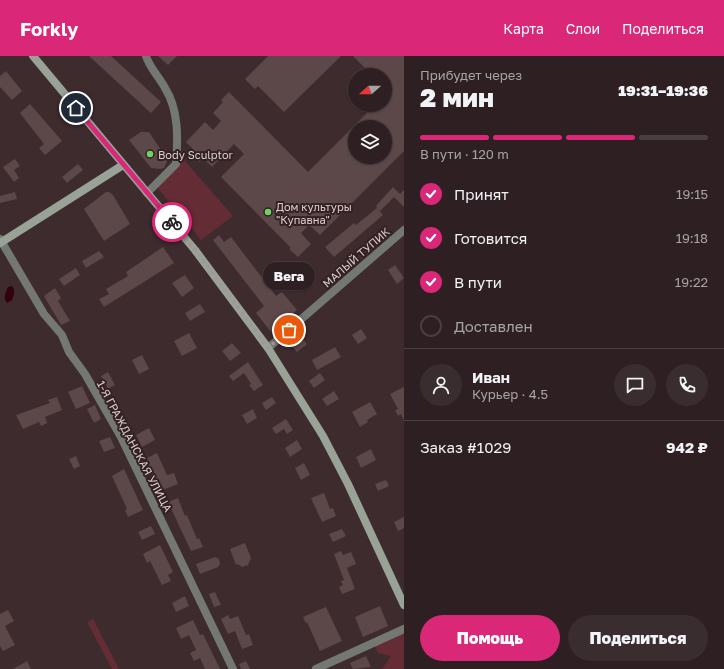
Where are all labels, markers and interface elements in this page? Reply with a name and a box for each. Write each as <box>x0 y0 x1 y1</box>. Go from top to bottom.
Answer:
text: Forkly <box>20 17 78 40</box>
text: Карта <box>503 20 544 37</box>
text: Слои <box>566 20 600 37</box>
text: Поделиться <box>622 20 704 37</box>
text: Прибудет через <box>420 67 522 83</box>
north arrow <box>348 68 392 112</box>
map controls <box>348 68 392 164</box>
text: 19:31–19:36 <box>618 81 708 99</box>
text: 2 мин <box>420 82 494 113</box>
pin <box>59 91 93 125</box>
icon: home <box>65 97 87 119</box>
button: layers <box>348 120 392 164</box>
text: В пути · 120 m <box>420 146 509 162</box>
place label: Body Sculptor <box>158 148 234 161</box>
marker: Body Sculptor <box>145 149 155 159</box>
icon: check <box>420 183 442 205</box>
text: Принят <box>454 185 509 203</box>
text: 19:15 <box>676 186 708 202</box>
place label: Дом культуры "Купавна" <box>276 200 352 226</box>
courier <box>152 202 192 242</box>
marker: Дом культуры "Купавна" <box>263 207 273 217</box>
icon: bike <box>161 211 183 233</box>
street label: МАЛЫЙ ТУПИК <box>320 224 392 290</box>
icon: check <box>420 227 442 249</box>
text: Готовится <box>454 229 527 247</box>
text: 19:18 <box>676 230 708 246</box>
callout: Вега <box>263 262 315 290</box>
text: Вега <box>274 268 304 284</box>
icon: check <box>420 271 442 293</box>
text: В пути <box>454 273 502 291</box>
text: 19:22 <box>675 274 708 290</box>
pin <box>272 313 306 347</box>
text: Доставлен <box>454 317 533 335</box>
icon: bag <box>278 319 300 341</box>
button: person <box>420 364 462 406</box>
button: chat <box>614 364 656 406</box>
button: phone <box>666 364 708 406</box>
text: Иван <box>472 368 510 386</box>
street label: 1-Я ГРАЖДАНСКАЯ УЛИЦА <box>95 378 176 514</box>
text: Курьер · 4.5 <box>472 386 548 402</box>
text: Заказ #1029 <box>420 438 511 456</box>
text: 942 ₽ <box>666 438 708 456</box>
button: Помощь <box>420 615 560 661</box>
button: Поделиться <box>568 615 708 661</box>

